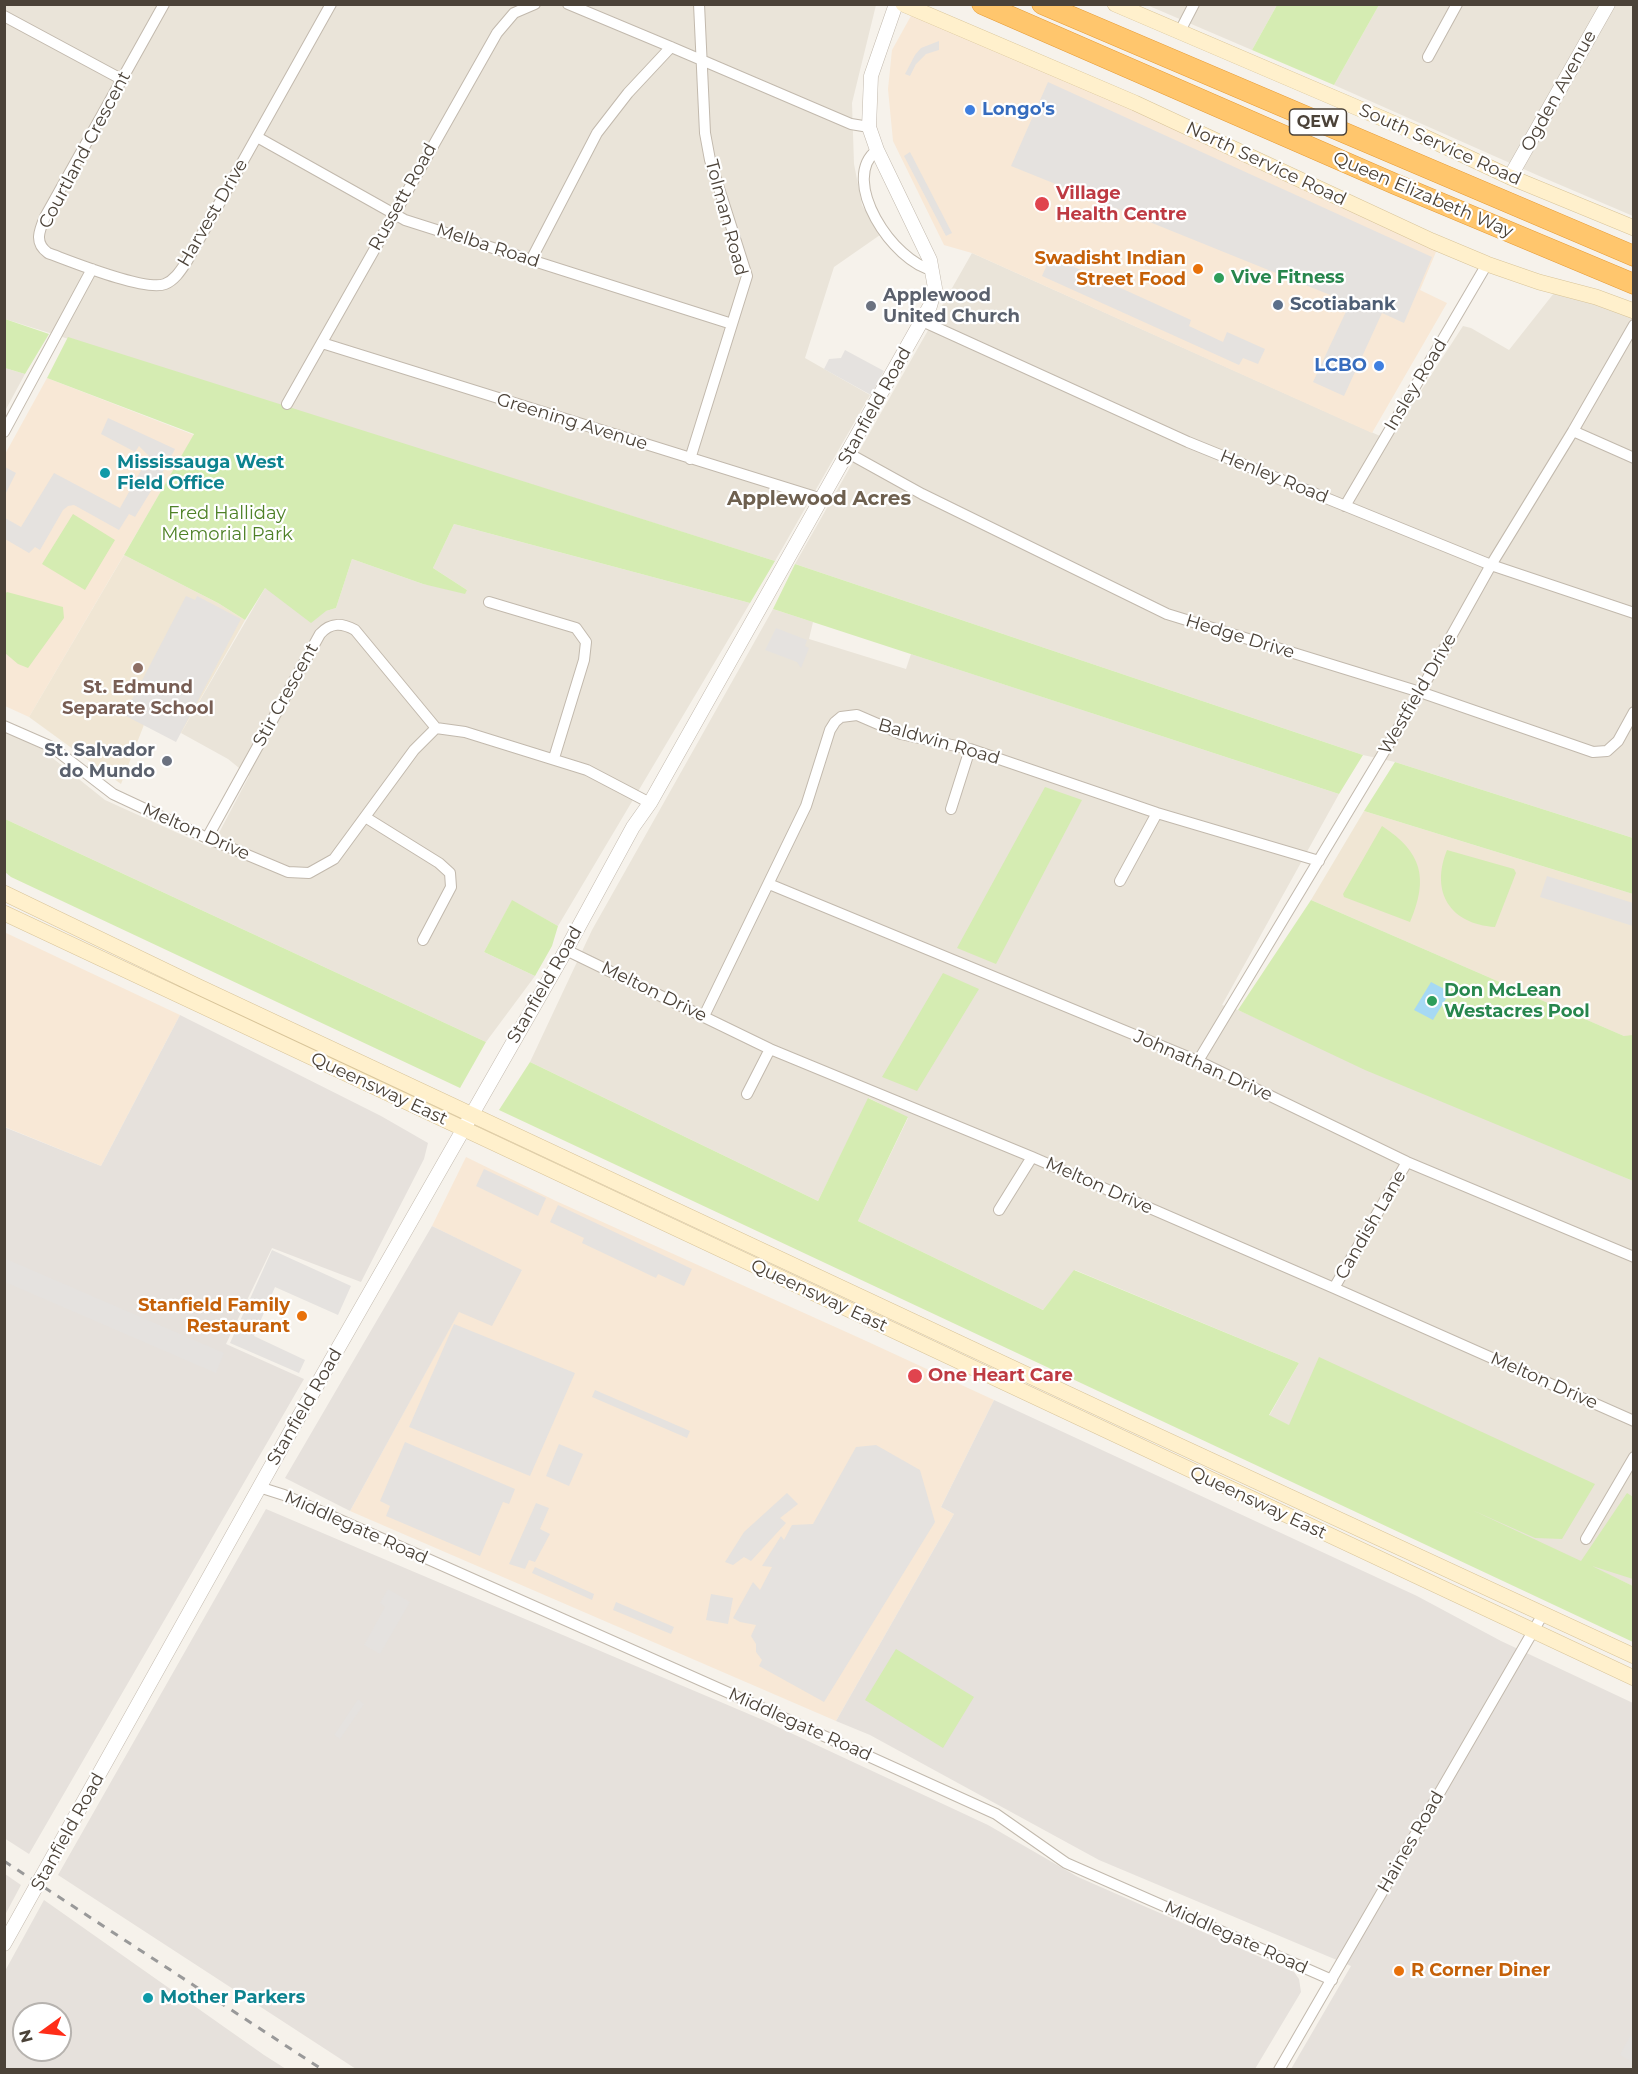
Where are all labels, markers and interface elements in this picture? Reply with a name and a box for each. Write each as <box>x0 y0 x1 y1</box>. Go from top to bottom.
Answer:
street label: Ogden Avenue <box>1517 27 1601 155</box>
street label: Courtland Crescent <box>34 68 136 232</box>
place label: Longo's <box>982 99 1055 121</box>
street label: South Service Road <box>1356 99 1524 191</box>
marker: Longo's <box>963 103 977 117</box>
road number: QEW <box>1290 109 1346 135</box>
street label: North Service Road <box>1182 117 1350 211</box>
street label: Russett Road <box>365 139 441 255</box>
street label: Queen Elizabeth Way <box>1330 147 1516 243</box>
street label: Harvest Drive <box>173 155 253 271</box>
street label: Tolman Road <box>700 158 752 278</box>
place label: Village Health Centre <box>1056 183 1187 226</box>
marker: Village Health Centre <box>1033 195 1051 213</box>
street label: Melba Road <box>434 219 542 273</box>
place label: Swadisht Indian Street Food <box>1034 248 1186 290</box>
marker: Swadisht Indian Street Food <box>1191 262 1205 276</box>
place label: Vive Fitness <box>1231 267 1344 289</box>
marker: Vive Fitness <box>1212 271 1226 285</box>
place label: Applewood United Church <box>883 285 1020 328</box>
place label: Scotiabank <box>1290 294 1396 316</box>
marker: Scotiabank <box>1271 298 1285 312</box>
marker: Applewood United Church <box>864 299 878 313</box>
street label: Insley Road <box>1380 335 1452 435</box>
street label: Stanfield Road <box>834 343 916 469</box>
place label: LCBO <box>1314 355 1367 377</box>
marker: LCBO <box>1372 359 1386 373</box>
street label: Greening Avenue <box>494 389 650 455</box>
street label: Henley Road <box>1217 445 1331 509</box>
place label: Mississauga West Field Office <box>117 452 284 494</box>
marker: Mississauga West Field Office <box>98 466 112 480</box>
district label: Applewood Acres <box>727 487 911 511</box>
park label: Fred Halliday Memorial Park <box>161 503 293 546</box>
street label: Hedge Drive <box>1183 610 1297 664</box>
street label: Westfield Drive <box>1375 630 1461 758</box>
street label: Stir Crescent <box>249 640 323 750</box>
marker: St. Edmund Separate School <box>131 661 145 675</box>
place label: St. Edmund Separate School <box>62 677 214 720</box>
street label: Baldwin Road <box>876 714 1002 770</box>
place label: St. Salvador do Mundo <box>44 740 155 783</box>
marker: St. Salvador do Mundo <box>160 754 174 768</box>
street label: Melton Drive <box>139 799 253 865</box>
street label: Stanfield Road <box>503 923 587 1047</box>
street label: Melton Drive <box>598 957 710 1027</box>
place label: Don McLean Westacres Pool <box>1444 980 1590 1022</box>
marker: Don McLean Westacres Pool <box>1425 994 1439 1008</box>
street label: Johnathan Drive <box>1130 1026 1276 1106</box>
street label: Queensway East <box>307 1048 451 1130</box>
street label: Melton Drive <box>1042 1153 1156 1219</box>
street label: Candish Lane <box>1331 1167 1411 1283</box>
street label: Queensway East <box>747 1255 891 1337</box>
place label: Stanfield Family Restaurant <box>138 1295 290 1338</box>
marker: Stanfield Family Restaurant <box>295 1309 309 1323</box>
street label: Stanfield Road <box>263 1345 347 1469</box>
street label: Melton Drive <box>1487 1348 1601 1414</box>
place label: One Heart Care <box>928 1365 1073 1387</box>
marker: One Heart Care <box>906 1367 924 1385</box>
street label: Queensway East <box>1186 1462 1330 1544</box>
street label: Middlegate Road <box>281 1487 431 1569</box>
street label: Middlegate Road <box>725 1684 875 1766</box>
street label: Stanfield Road <box>27 1769 109 1895</box>
street label: Haines Road <box>1373 1787 1449 1897</box>
street label: Middlegate Road <box>1161 1897 1311 1979</box>
place label: R Corner Diner <box>1411 1960 1550 1982</box>
marker: R Corner Diner <box>1392 1964 1406 1978</box>
place label: Mother Parkers <box>160 1987 305 2009</box>
marker: Mother Parkers <box>141 1991 155 2005</box>
north arrow <box>12 2002 72 2062</box>
text: N <box>15 2028 37 2045</box>

